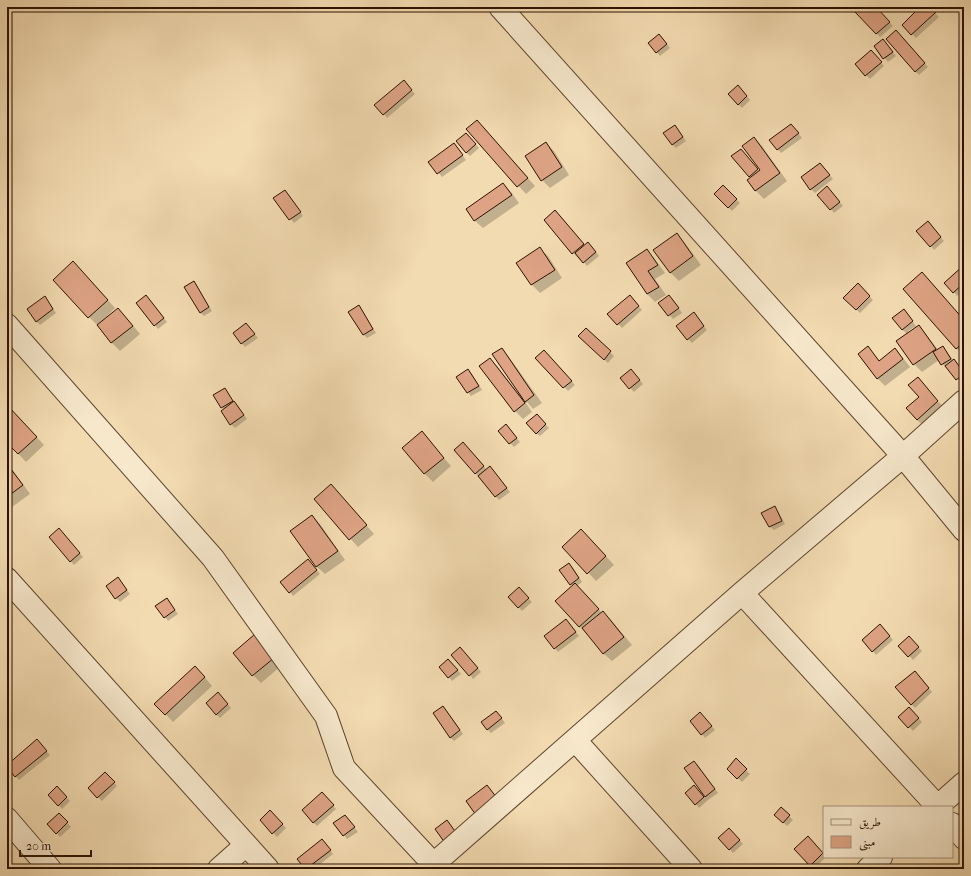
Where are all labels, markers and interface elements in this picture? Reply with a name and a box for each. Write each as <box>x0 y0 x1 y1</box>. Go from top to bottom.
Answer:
legend <box>823 806 953 858</box>
text: طريق <box>859 815 881 830</box>
scale bar <box>20 832 91 858</box>
text: مبنى <box>859 835 875 851</box>
text: 20 m <box>26 839 51 853</box>

